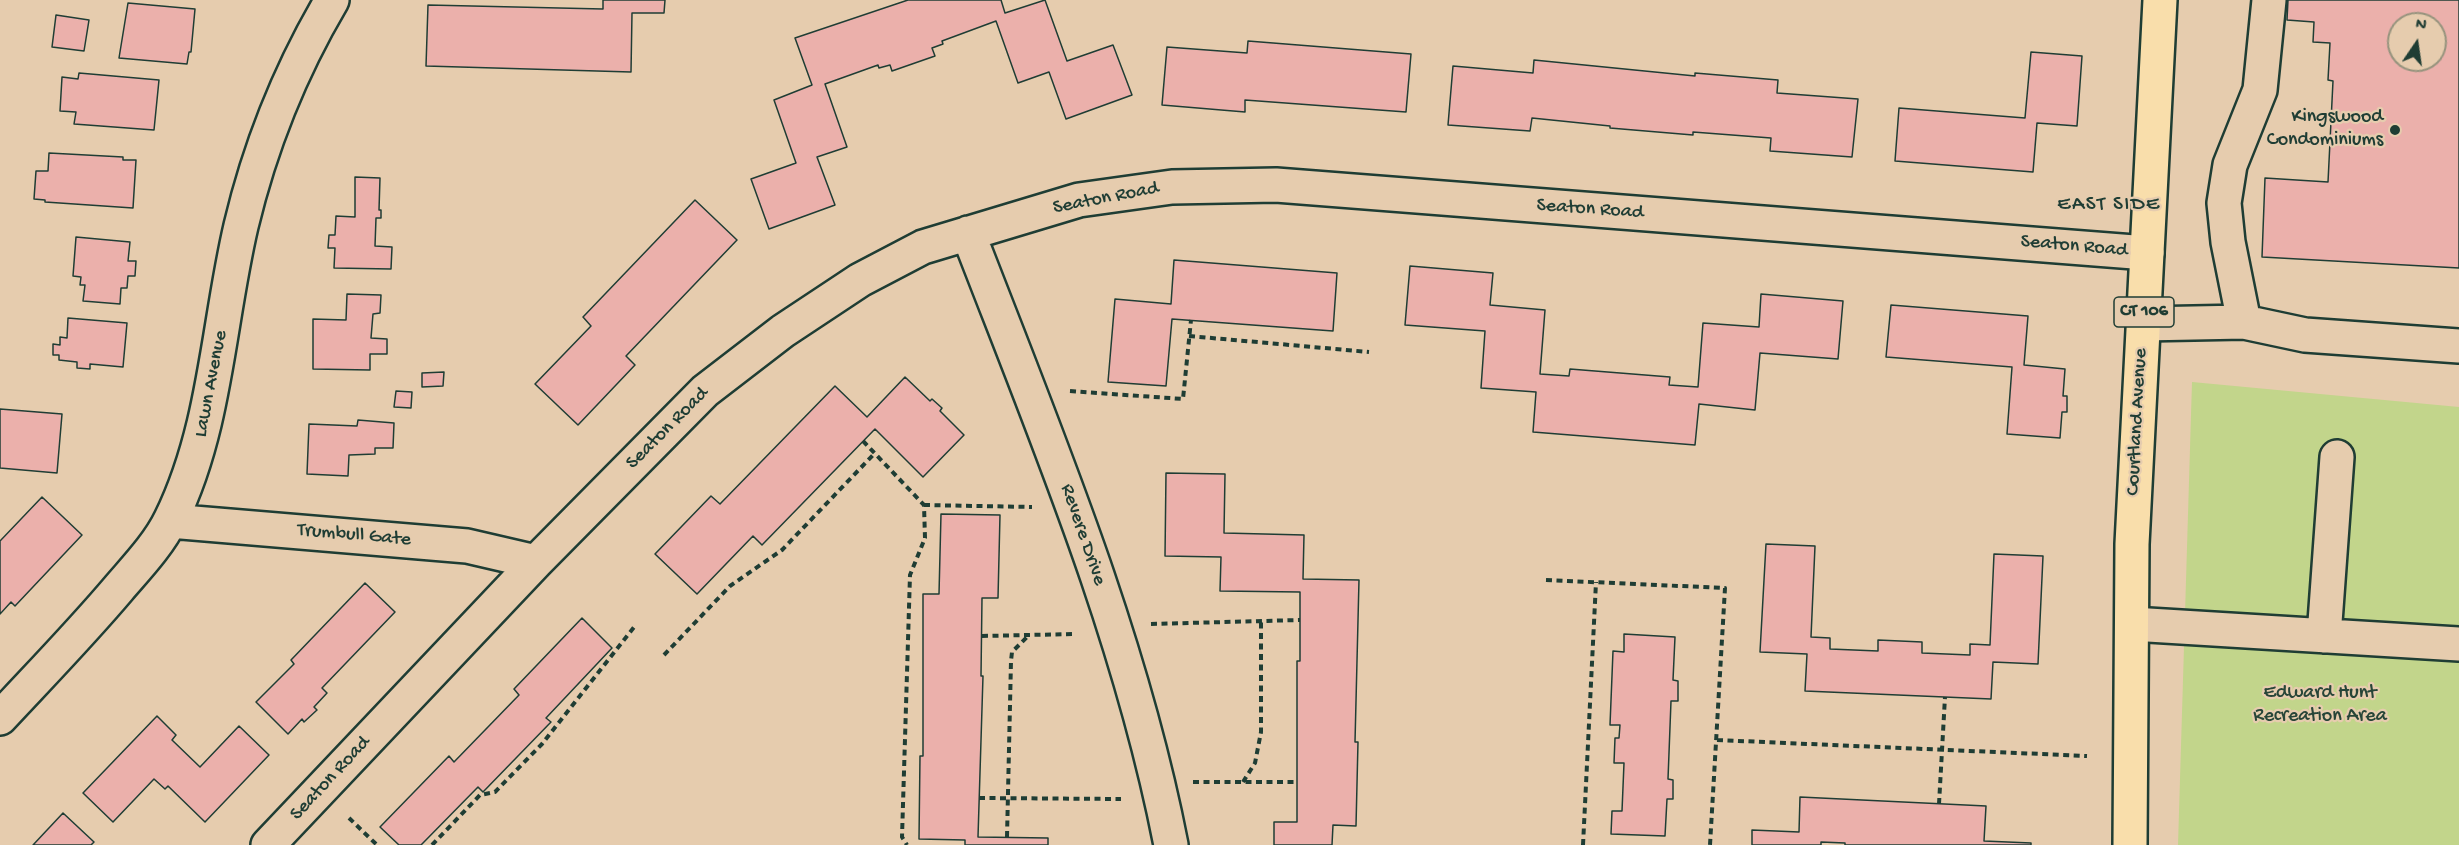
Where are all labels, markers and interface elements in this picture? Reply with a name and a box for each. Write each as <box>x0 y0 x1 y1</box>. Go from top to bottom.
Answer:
north arrow <box>2387 12 2447 72</box>
text: N <box>2413 15 2428 36</box>
place label: Kingswood Condominiums <box>2267 106 2383 153</box>
marker: Kingswood Condominiums <box>2388 123 2402 137</box>
street label: Seaton Road <box>1051 177 1161 221</box>
district label: EAST SIDE <box>2057 193 2161 219</box>
street label: Seaton Road <box>1536 194 1644 226</box>
street label: Seaton Road <box>2020 230 2128 264</box>
road number: CT 106 <box>2114 297 2174 327</box>
street label: Lawn Avenue <box>190 329 234 439</box>
street label: Courtland Avenue <box>2122 348 2154 496</box>
street label: Seaton Road <box>622 383 714 475</box>
street label: Revere Drive <box>1053 481 1111 589</box>
street label: Trumbull Gate <box>296 519 412 553</box>
park label: Edward Hunt Recreation Area <box>2253 682 2387 729</box>
street label: Seaton Road <box>286 732 376 826</box>

